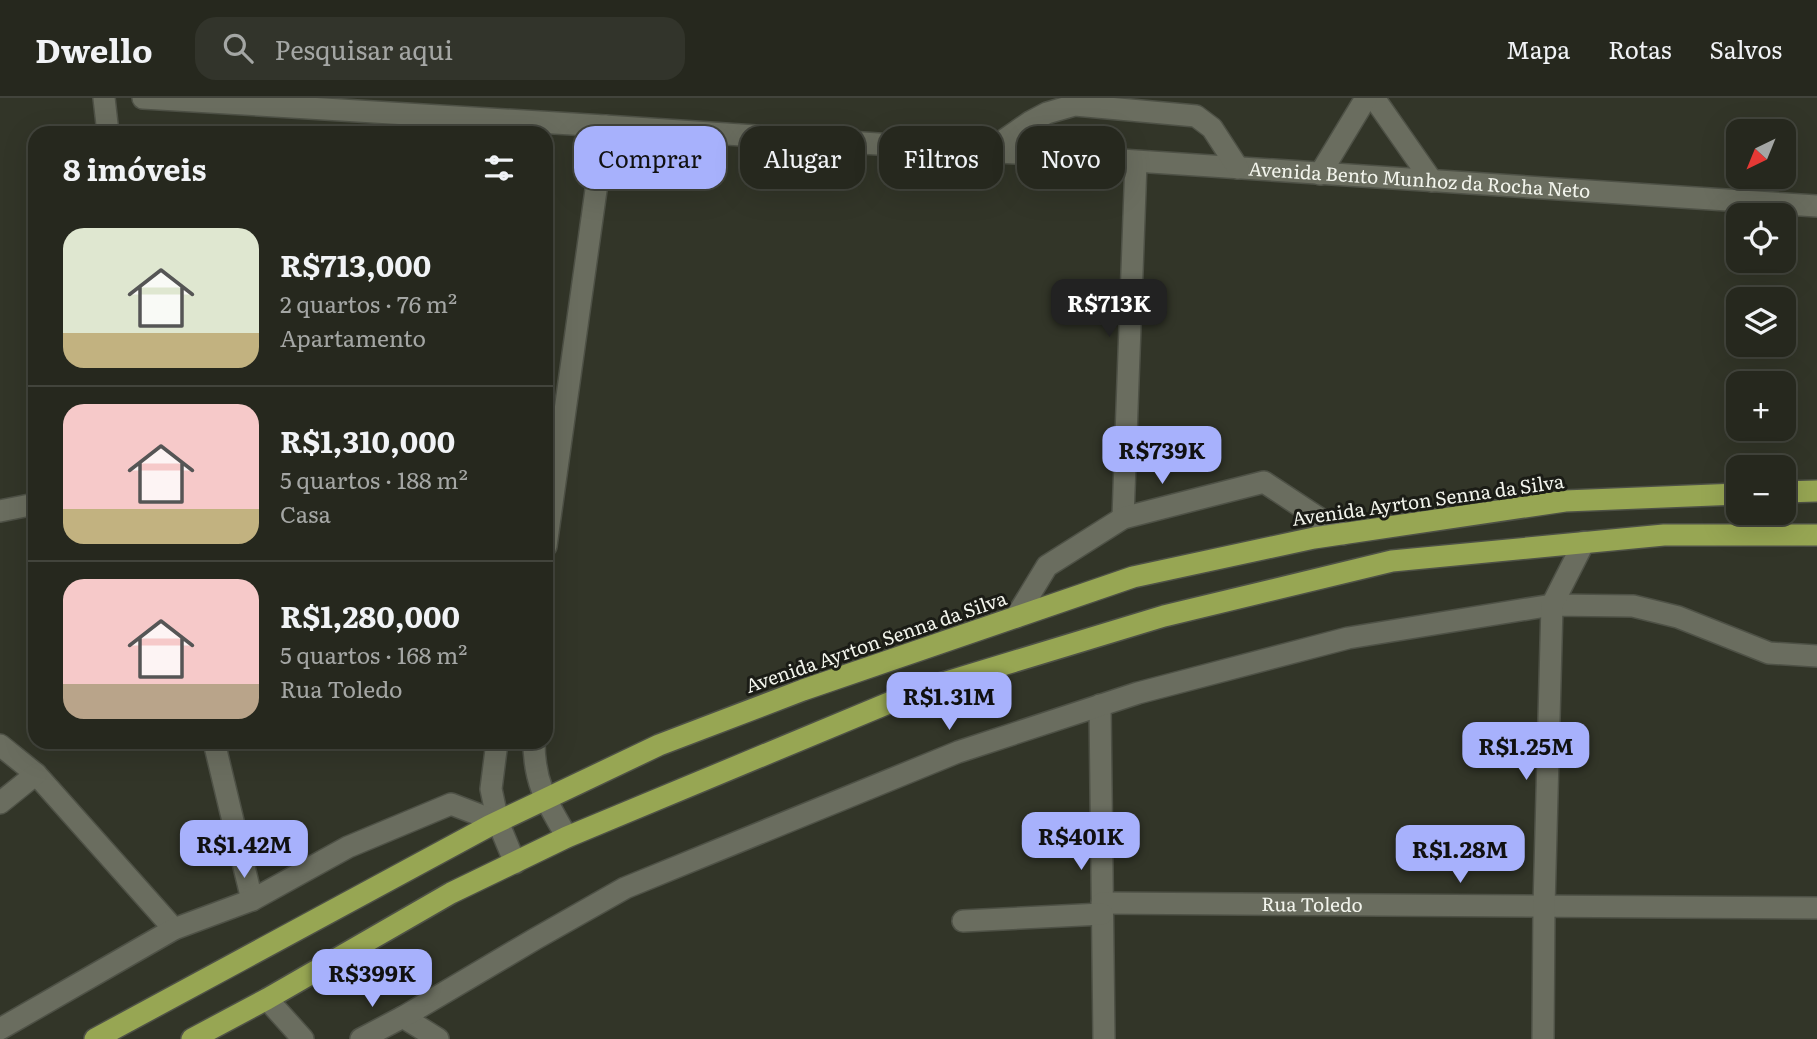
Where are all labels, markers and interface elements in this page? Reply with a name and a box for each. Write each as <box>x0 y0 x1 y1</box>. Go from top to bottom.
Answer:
search box <box>195 17 685 80</box>
text: Dwello <box>35 24 153 73</box>
icon: search <box>219 29 257 67</box>
text: Pesquisar aqui <box>275 29 453 68</box>
text: Mapa <box>1506 31 1570 66</box>
text: Rotas <box>1608 31 1672 66</box>
text: Salvos <box>1710 31 1782 66</box>
north arrow <box>1726 119 1796 189</box>
map controls <box>1726 119 1796 525</box>
chip: Comprar <box>574 126 726 189</box>
chip: Alugar <box>740 126 865 189</box>
chip: Filtros <box>879 126 1003 189</box>
chip: Novo <box>1017 126 1125 189</box>
text: 8 imóveis <box>63 146 206 190</box>
icon: filters <box>480 149 518 187</box>
street label: Avenida Bento Munhoz da Rocha Neto <box>1248 154 1591 204</box>
button: locate <box>1726 203 1796 273</box>
text: R$713,000 <box>280 242 431 286</box>
icon: home <box>119 256 203 340</box>
pin: R$713K <box>1052 280 1166 339</box>
text: R$713K <box>1067 285 1151 319</box>
text: 2 quartos · 76 m² <box>280 286 457 320</box>
button: layers <box>1726 287 1796 357</box>
text: Apartamento <box>280 320 426 354</box>
button: + <box>1726 371 1796 441</box>
text: R$1,310,000 <box>280 418 455 462</box>
pin: R$739K <box>1105 426 1219 486</box>
icon: home <box>119 432 203 516</box>
text: R$739K <box>1118 432 1206 466</box>
button: − <box>1726 455 1796 525</box>
text: 5 quartos · 188 m² <box>280 462 468 496</box>
street label: Avenida Ayrton Senna da Silva <box>1290 466 1567 532</box>
text: Casa <box>280 496 331 530</box>
street label: Avenida Ayrton Senna da Silva <box>741 583 1011 699</box>
text: R$1,280,000 <box>280 593 460 637</box>
icon: home <box>119 607 203 691</box>
text: 5 quartos · 168 m² <box>280 637 467 671</box>
text: Rua Toledo <box>280 671 402 705</box>
pin: R$1.31M <box>884 672 1014 732</box>
text: R$1.31M <box>903 678 995 712</box>
pin: R$1.25M <box>1461 722 1591 782</box>
text: R$1.25M <box>1478 728 1574 762</box>
pin: R$401K <box>1024 812 1138 872</box>
text: R$401K <box>1038 818 1124 852</box>
pin: R$1.42M <box>179 820 309 880</box>
text: R$1.42M <box>196 826 292 860</box>
pin: R$1.28M <box>1395 826 1525 885</box>
text: R$1.28M <box>1412 831 1508 865</box>
street label: Rua Toledo <box>1261 889 1363 918</box>
pin: R$399K <box>315 950 429 1009</box>
text: R$399K <box>328 955 416 989</box>

